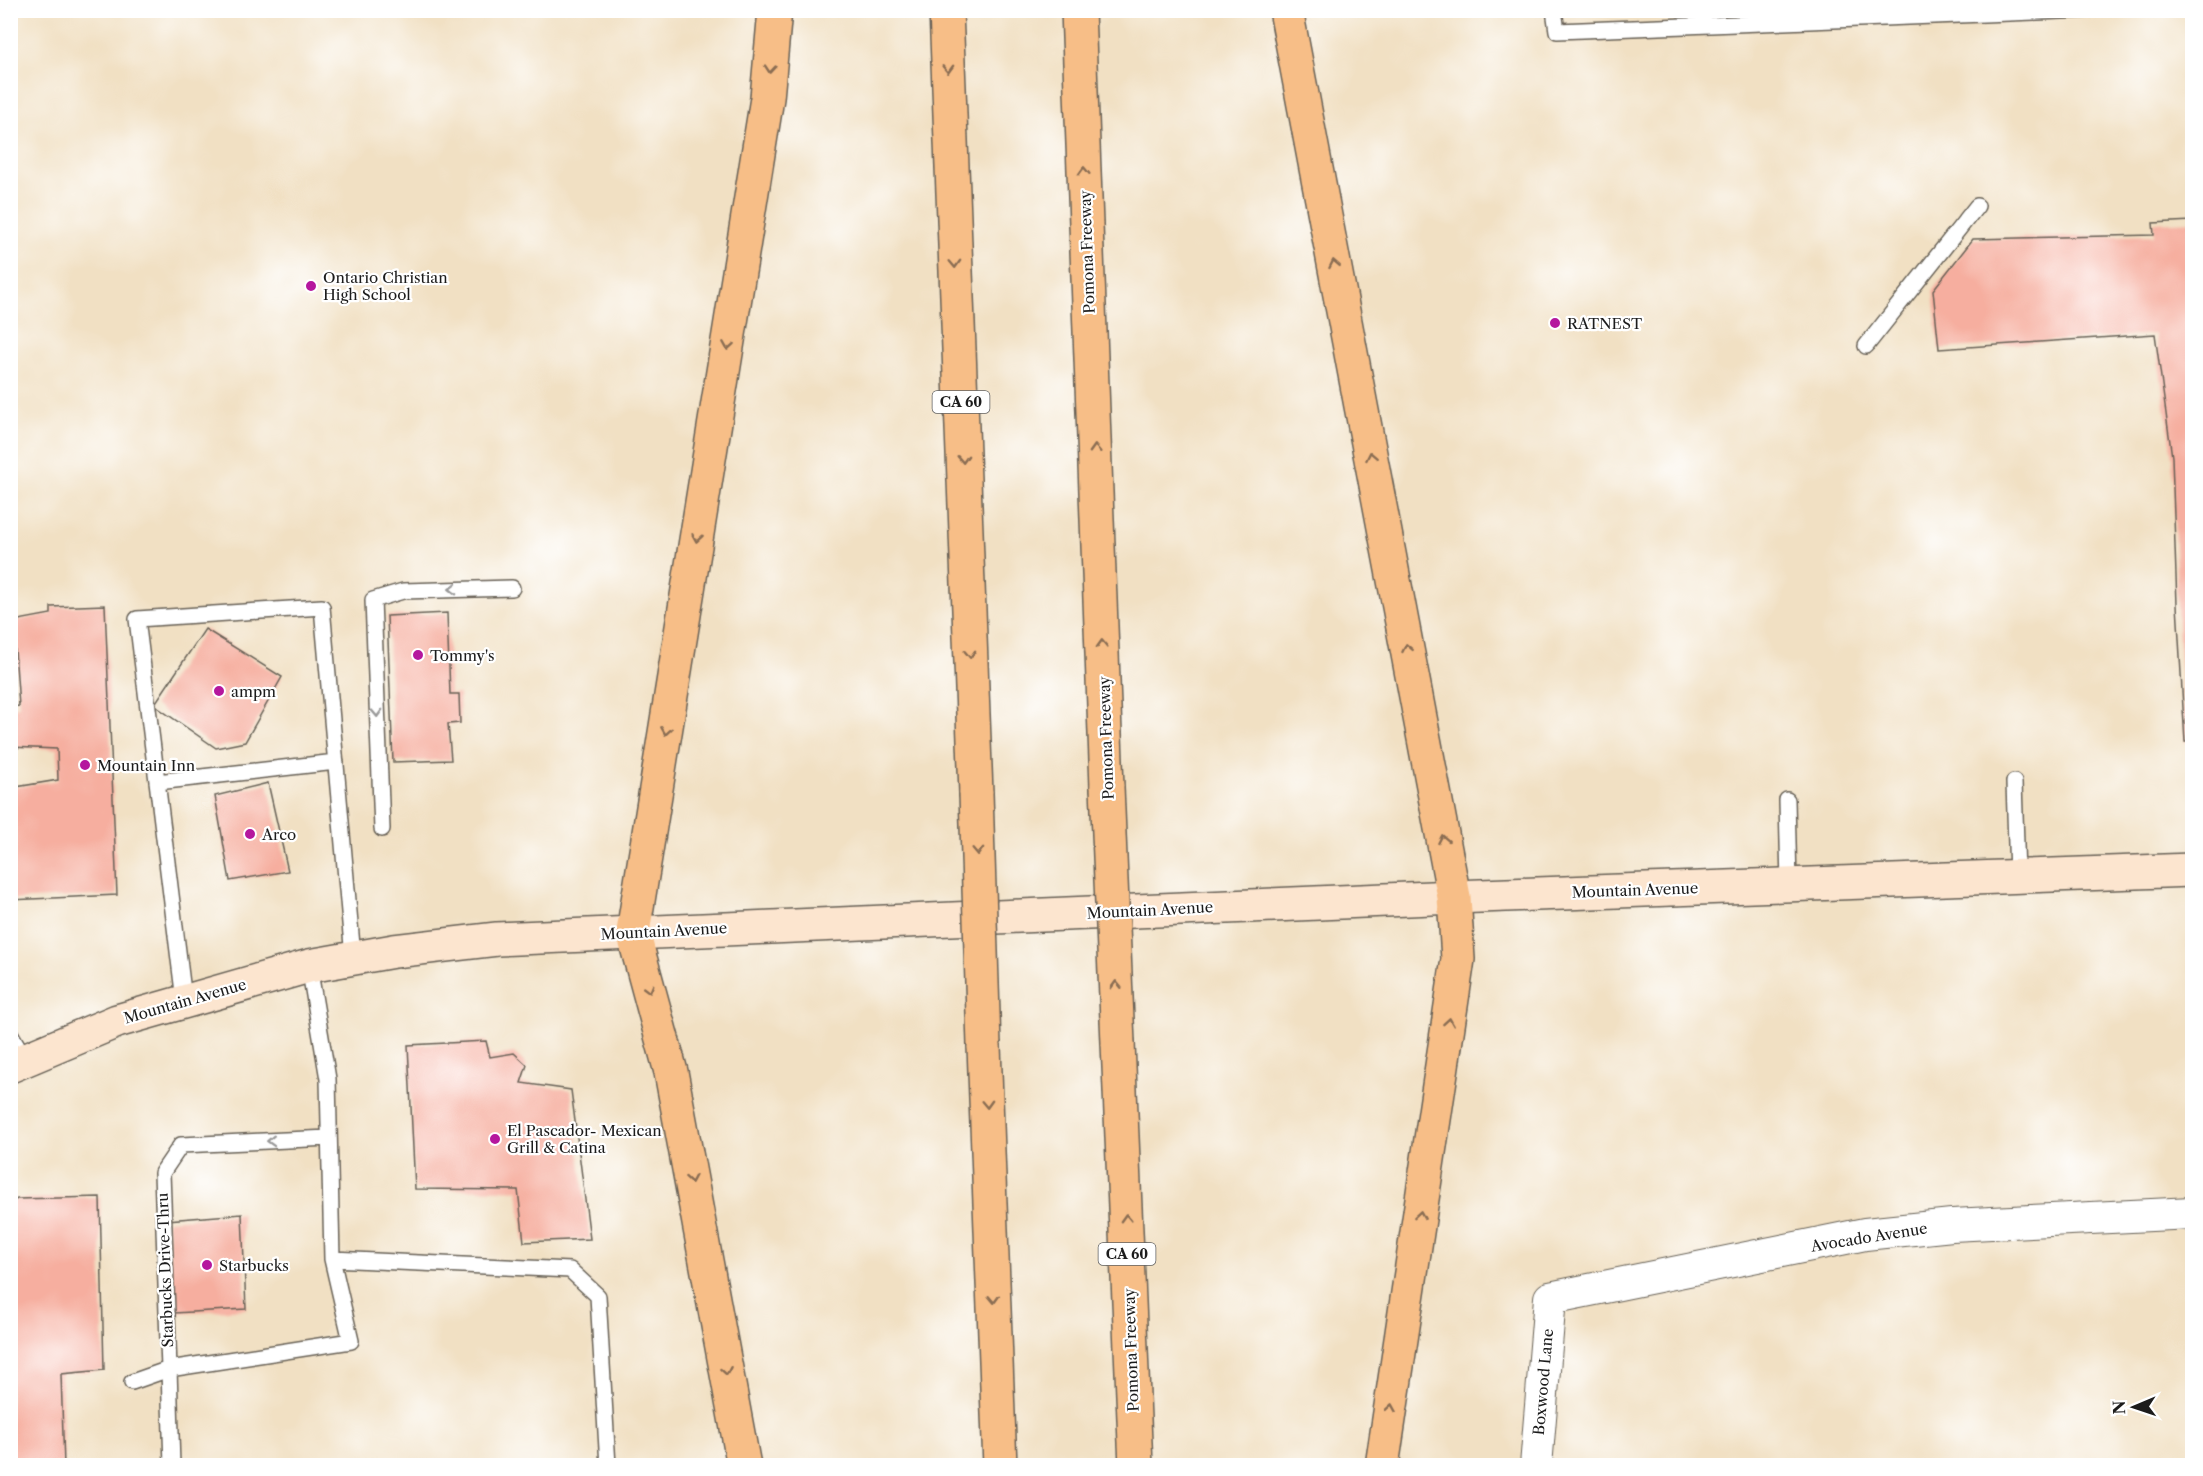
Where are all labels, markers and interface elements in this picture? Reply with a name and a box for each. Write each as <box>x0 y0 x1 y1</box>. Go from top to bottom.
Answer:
one-way arrow <box>763 64 776 73</box>
one-way arrow <box>942 64 954 73</box>
one-way arrow <box>1078 166 1091 175</box>
street label: Pomona Freeway <box>1075 189 1099 314</box>
one-way arrow <box>949 259 962 268</box>
one-way arrow <box>1328 260 1341 270</box>
place label: Ontario Christian High School <box>323 268 448 304</box>
marker: Ontario Christian High School <box>304 279 318 293</box>
place label: RATNEST <box>1567 314 1643 333</box>
marker: RATNEST <box>1548 316 1562 330</box>
one-way arrow <box>722 341 734 350</box>
road number: CA 60 <box>932 391 990 413</box>
one-way arrow <box>1088 445 1101 454</box>
one-way arrow <box>1365 451 1378 461</box>
one-way arrow <box>956 454 969 463</box>
one-way arrow <box>691 534 703 543</box>
one-way arrow <box>449 583 458 596</box>
one-way arrow <box>1096 640 1108 649</box>
one-way arrow <box>1401 643 1414 653</box>
place label: Tommy's <box>430 646 495 665</box>
marker: Tommy's <box>411 648 425 662</box>
one-way arrow <box>964 649 977 658</box>
street label: Pomona Freeway <box>1094 675 1118 800</box>
place label: ampm <box>231 682 276 701</box>
marker: ampm <box>212 684 226 698</box>
one-way arrow <box>371 709 384 718</box>
one-way arrow <box>660 726 672 736</box>
place label: Mountain Inn <box>97 756 196 775</box>
marker: Mountain Inn <box>78 758 92 772</box>
place label: Arco <box>261 825 296 844</box>
marker: Arco <box>243 827 257 841</box>
one-way arrow <box>1437 834 1450 844</box>
one-way arrow <box>971 847 984 856</box>
street label: Mountain Avenue <box>1571 878 1699 902</box>
street label: Mountain Avenue <box>1086 897 1214 923</box>
street label: Mountain Avenue <box>600 918 728 944</box>
street label: Mountain Avenue <box>122 974 248 1028</box>
one-way arrow <box>1109 980 1122 989</box>
one-way arrow <box>641 984 654 994</box>
one-way arrow <box>1442 1017 1454 1027</box>
one-way arrow <box>980 1100 993 1109</box>
place label: El Pascador- Mexican Grill & Catina <box>507 1121 662 1157</box>
marker: El Pascador- Mexican Grill & Catina <box>488 1132 502 1146</box>
one-way arrow <box>266 1134 275 1147</box>
one-way arrow <box>684 1174 697 1184</box>
street label: Starbucks Drive-Thru <box>153 1192 177 1348</box>
one-way arrow <box>1413 1210 1425 1219</box>
one-way arrow <box>1119 1214 1132 1223</box>
street label: Avocado Avenue <box>1808 1218 1929 1256</box>
road number: CA 60 <box>1098 1243 1156 1265</box>
place label: Starbucks <box>219 1256 289 1275</box>
marker: Starbucks <box>200 1258 214 1272</box>
street label: Pomona Freeway <box>1119 1287 1143 1412</box>
one-way arrow <box>987 1294 1000 1303</box>
street label: Boxwood Lane <box>1529 1328 1557 1436</box>
one-way arrow <box>720 1366 732 1375</box>
north arrow <box>2104 1377 2164 1437</box>
text: N <box>2109 1400 2129 1415</box>
one-way arrow <box>1384 1403 1396 1412</box>

